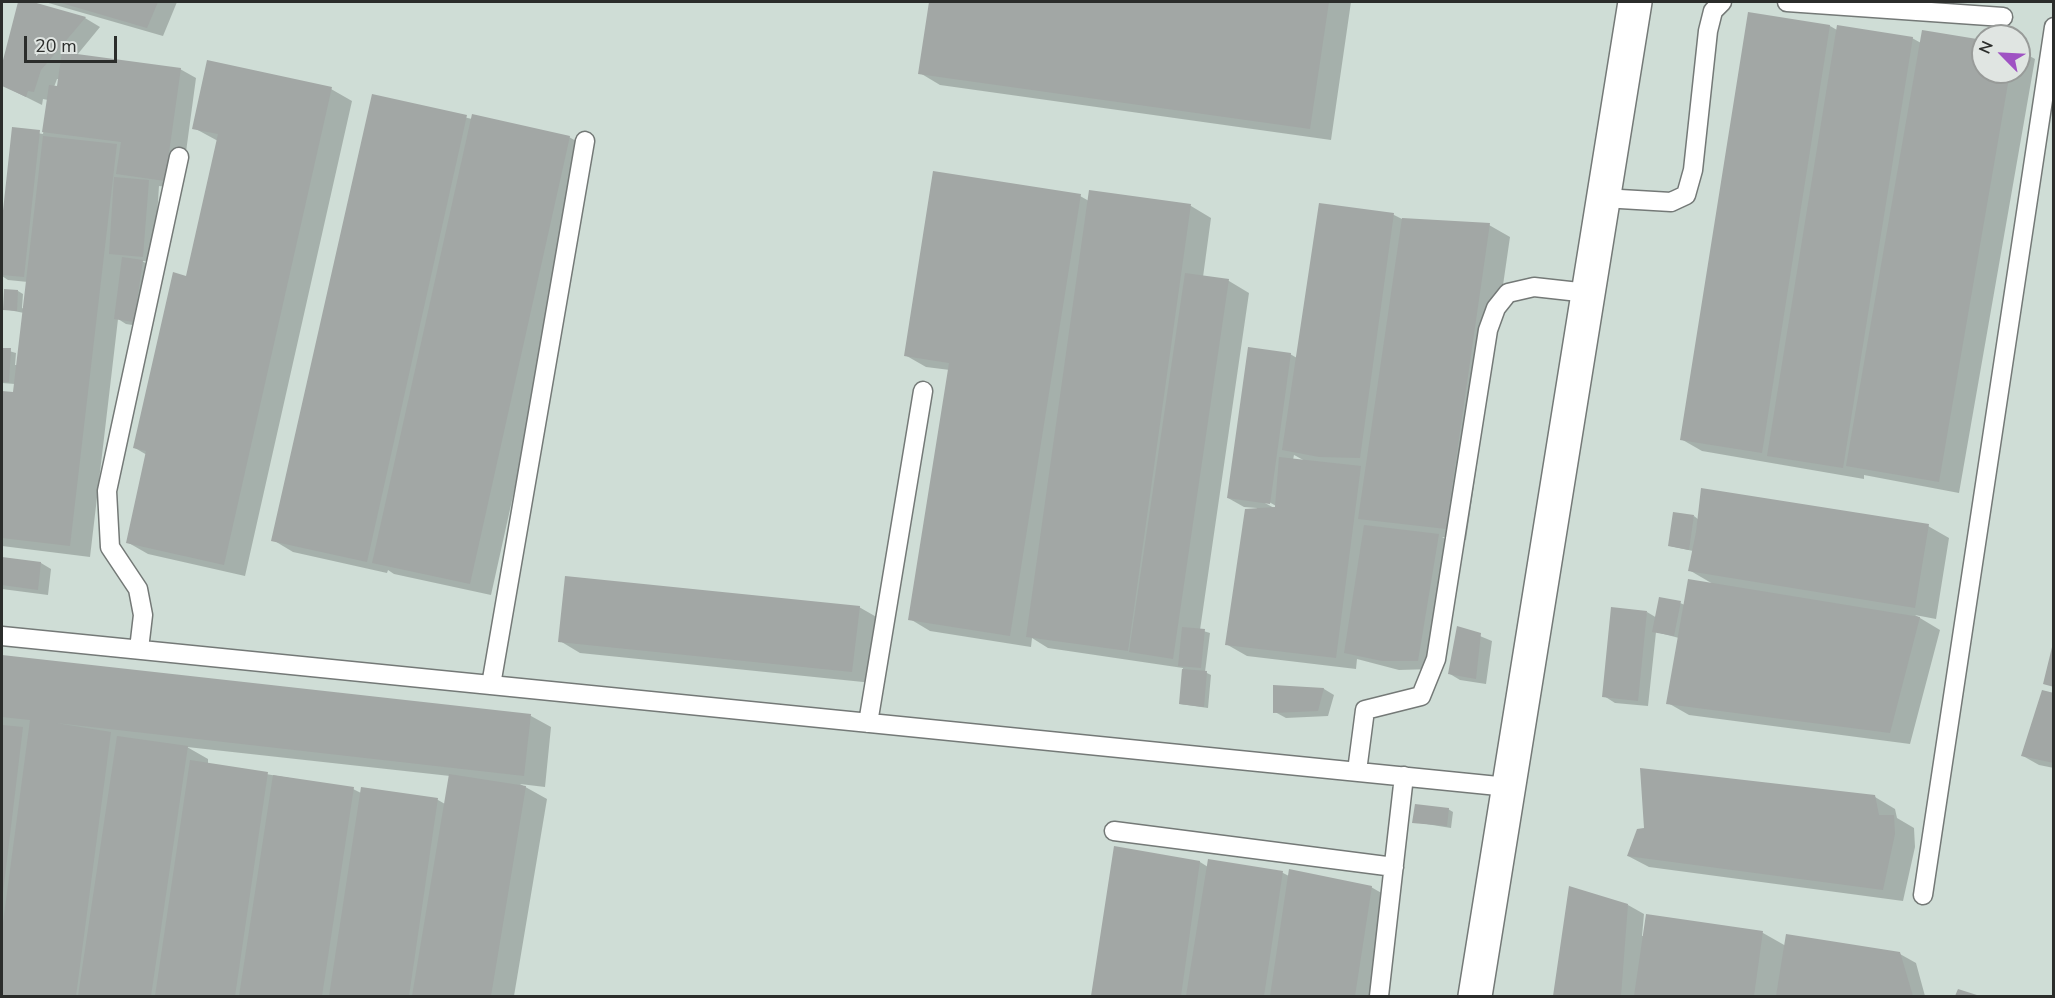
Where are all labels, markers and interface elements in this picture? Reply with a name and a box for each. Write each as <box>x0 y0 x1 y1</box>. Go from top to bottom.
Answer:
scale bar <box>27 24 120 62</box>
north arrow <box>1971 24 2031 84</box>
text: 20 m <box>35 34 77 58</box>
text: N <box>1974 38 1999 57</box>

